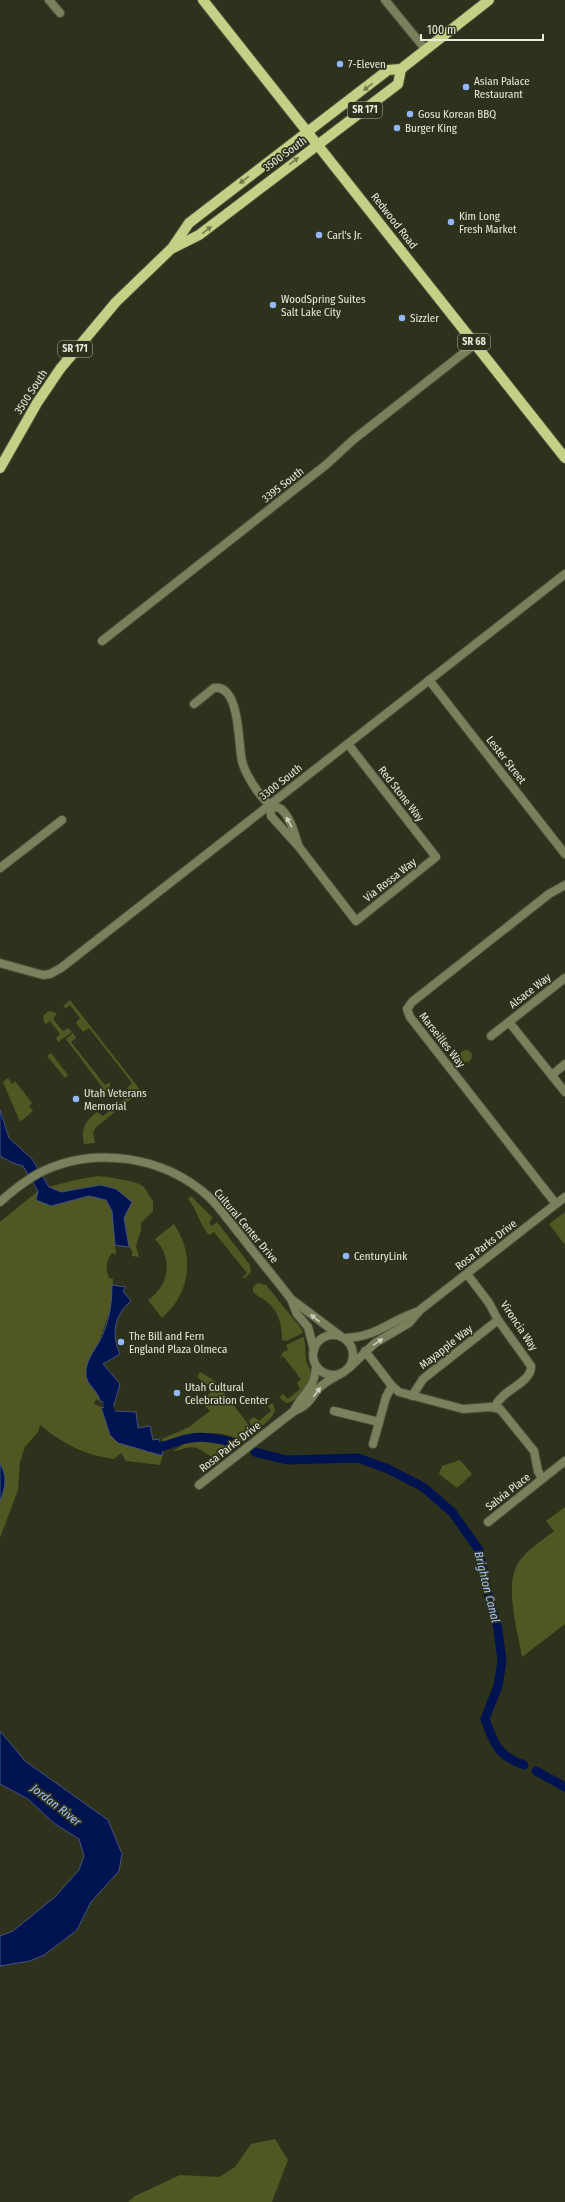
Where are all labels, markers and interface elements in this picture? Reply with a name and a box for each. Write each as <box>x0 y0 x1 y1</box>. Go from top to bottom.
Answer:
scale bar <box>421 16 543 42</box>
text: 100 m <box>427 23 456 37</box>
place label: 7-Eleven <box>348 58 386 71</box>
marker: 7-Eleven <box>335 59 345 69</box>
place label: Asian Palace Restaurant <box>474 75 530 101</box>
marker: Asian Palace Restaurant <box>461 82 471 92</box>
one-way arrow <box>362 83 373 91</box>
road number: SR 171 <box>348 102 382 118</box>
place label: Gosu Korean BBQ <box>418 108 496 121</box>
marker: Gosu Korean BBQ <box>405 109 415 119</box>
place label: Burger King <box>405 122 458 135</box>
marker: Burger King <box>392 123 402 133</box>
street label: 3500 South <box>261 134 309 174</box>
one-way arrow <box>289 157 300 166</box>
one-way arrow <box>238 176 249 185</box>
street label: Redwood Road <box>368 191 420 251</box>
place label: Kim Long Fresh Market <box>459 210 517 236</box>
marker: Kim Long Fresh Market <box>446 217 456 227</box>
one-way arrow <box>201 225 212 234</box>
place label: Carl's Jr. <box>327 229 362 242</box>
marker: Carl's Jr. <box>314 230 324 240</box>
place label: WoodSpring Suites Salt Lake City <box>281 293 366 319</box>
marker: WoodSpring Suites Salt Lake City <box>268 300 278 310</box>
place label: Sizzler <box>410 312 439 325</box>
marker: Sizzler <box>397 313 407 323</box>
road number: SR 68 <box>458 334 490 350</box>
road number: SR 171 <box>58 341 92 357</box>
street label: 3500 South <box>12 367 50 417</box>
street label: 3395 South <box>260 465 306 505</box>
street label: Lester Street <box>483 733 529 787</box>
street label: 3300 South <box>257 761 305 803</box>
street label: Red Stone Way <box>375 764 427 824</box>
one-way arrow <box>286 816 292 828</box>
street label: Via Rossa Way <box>361 855 419 905</box>
street label: Alsace Way <box>507 971 553 1011</box>
street label: Marseilles Way <box>416 1010 468 1070</box>
place label: Utah Veterans Memorial <box>84 1087 147 1113</box>
marker: Utah Veterans Memorial <box>71 1094 81 1104</box>
street label: Cultural Center Drive <box>211 1186 281 1266</box>
street label: Rosa Parks Drive <box>453 1217 519 1273</box>
place label: CenturyLink <box>354 1250 408 1263</box>
marker: CenturyLink <box>341 1251 351 1261</box>
street label: Vironcia Way <box>498 1299 540 1353</box>
one-way arrow <box>309 1314 320 1322</box>
street label: Mayapple Way <box>417 1322 475 1372</box>
place label: The Bill and Fern England Plaza Olmeca <box>129 1330 227 1356</box>
marker: The Bill and Fern England Plaza Olmeca <box>116 1337 126 1347</box>
one-way arrow <box>373 1338 383 1346</box>
place label: Utah Cultural Celebration Center <box>185 1381 269 1407</box>
one-way arrow <box>312 1387 321 1398</box>
marker: Utah Cultural Celebration Center <box>172 1388 182 1398</box>
street label: Rosa Parks Drive <box>197 1419 263 1475</box>
street label: Salvia Place <box>483 1471 533 1513</box>
water label: Brighton Canal <box>471 1550 503 1624</box>
water label: Jordan River <box>27 1780 84 1829</box>

